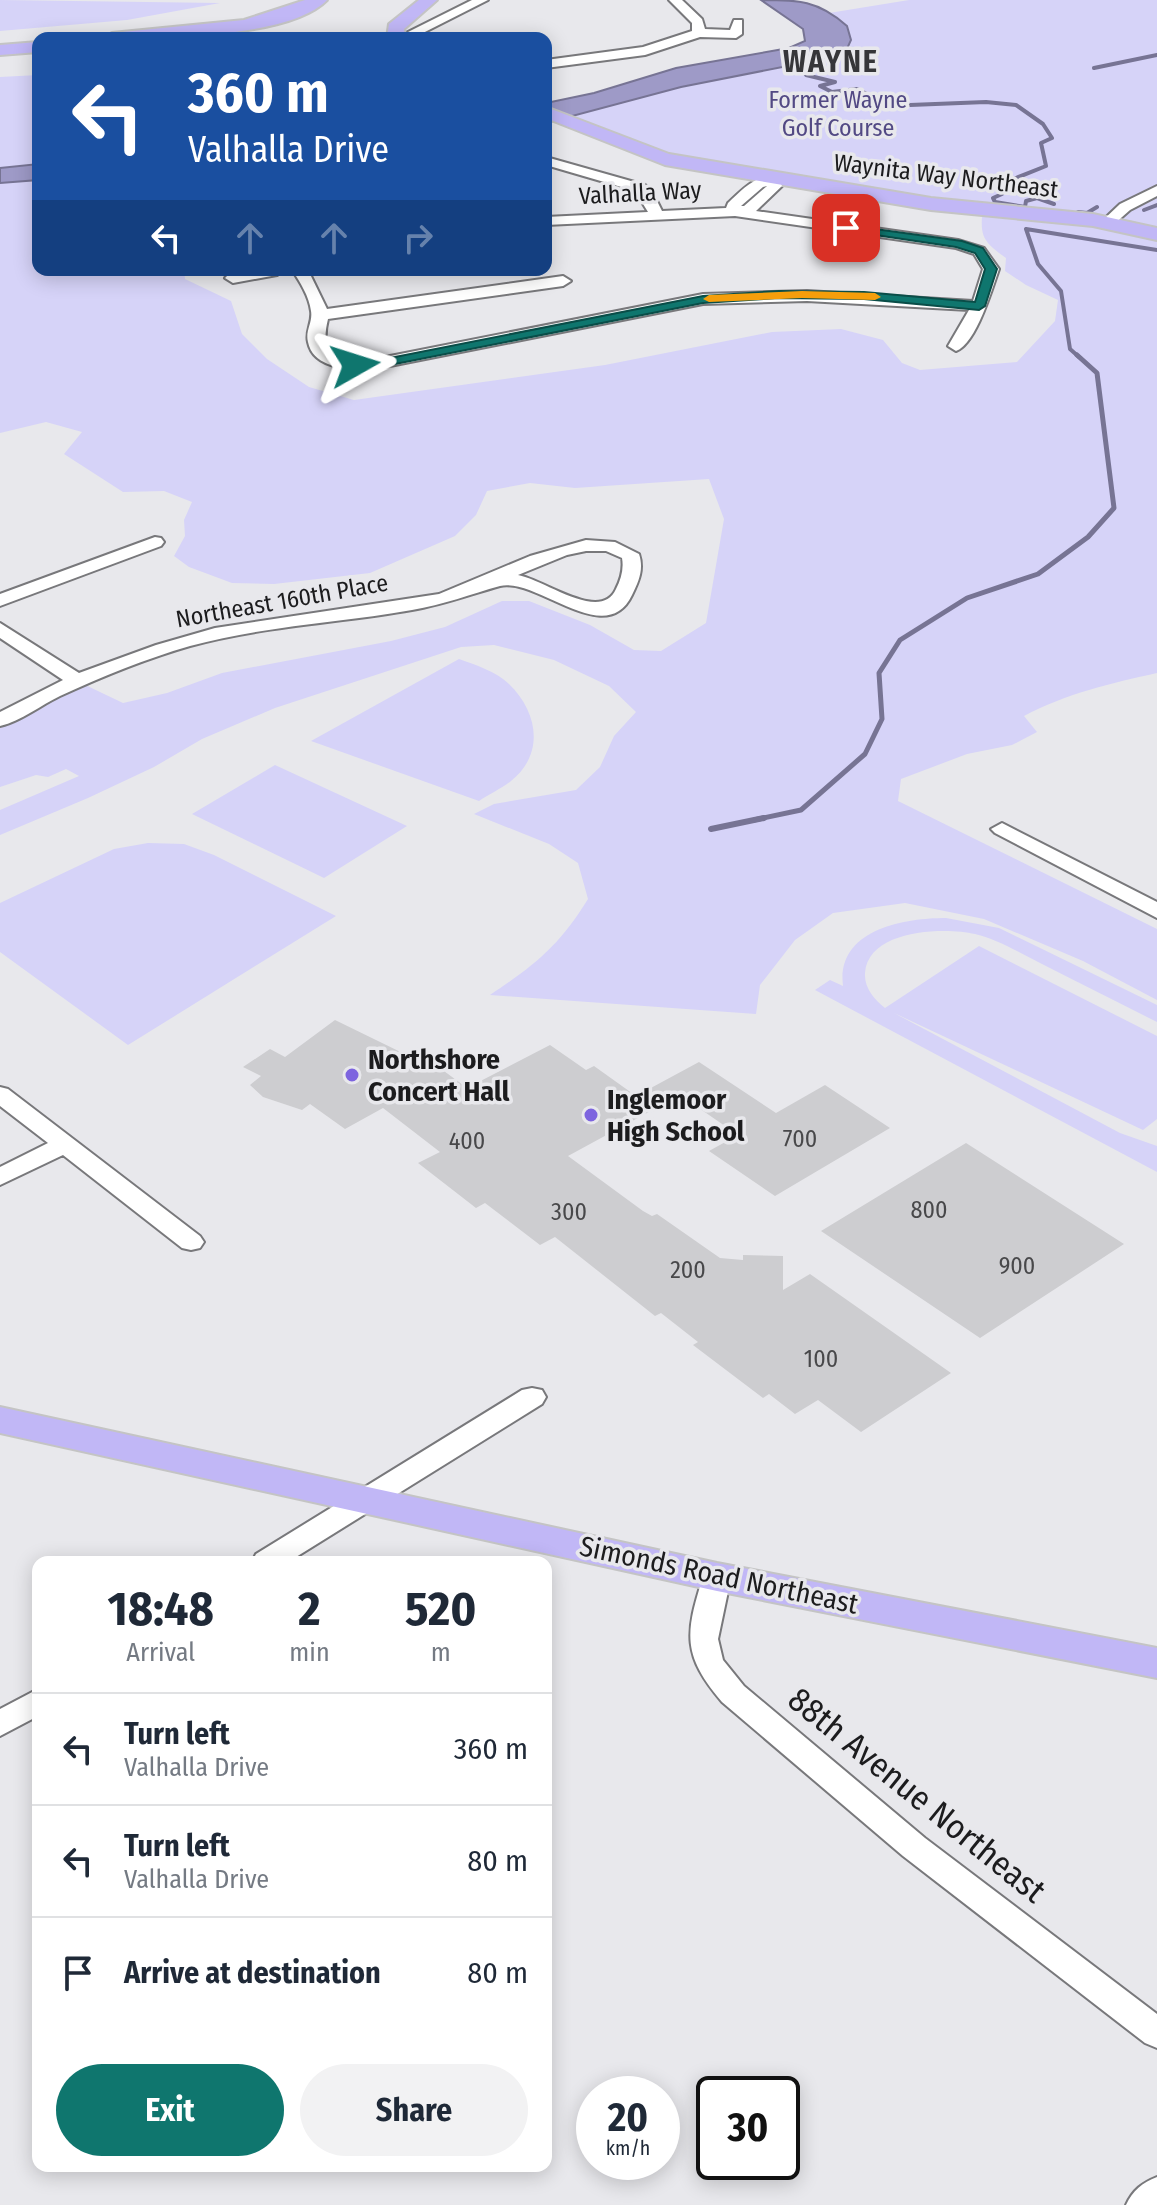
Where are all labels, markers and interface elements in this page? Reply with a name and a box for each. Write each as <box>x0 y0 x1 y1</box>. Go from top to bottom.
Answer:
district label: WAYNE <box>783 44 879 80</box>
text: 360 m <box>188 60 329 127</box>
icon: left <box>56 64 160 168</box>
park label: Former Wayne Golf Course <box>769 86 907 142</box>
text: Valhalla Drive <box>188 128 389 172</box>
street label: Waynita Way Northeast <box>832 148 1060 204</box>
street label: Valhalla Way <box>578 176 702 210</box>
pin <box>812 194 880 262</box>
icon: arrive <box>824 206 868 250</box>
icon: left <box>144 216 188 260</box>
icon: ahead <box>228 216 272 260</box>
icon: ahead <box>312 216 356 260</box>
icon: right <box>396 216 440 260</box>
position arrow <box>313 323 397 407</box>
street label: Northeast 160th Place <box>174 569 390 633</box>
place label: Northshore Concert Hall <box>368 1043 510 1108</box>
marker: Northshore Concert Hall <box>343 1066 361 1084</box>
place label: Inglemoor High School <box>607 1083 745 1148</box>
marker: Inglemoor High School <box>582 1106 600 1124</box>
house number: 700 <box>783 1125 817 1153</box>
house number: 400 <box>449 1127 485 1155</box>
house number: 800 <box>910 1196 948 1224</box>
house number: 300 <box>551 1198 587 1226</box>
house number: 900 <box>999 1252 1035 1280</box>
house number: 200 <box>670 1256 706 1284</box>
house number: 100 <box>804 1345 838 1373</box>
street label: Simonds Road Northeast <box>577 1529 862 1621</box>
text: 18:48 <box>107 1580 214 1638</box>
text: 2 <box>298 1580 321 1638</box>
text: 520 <box>405 1580 477 1638</box>
text: Arrival <box>126 1637 195 1668</box>
text: min <box>289 1637 330 1668</box>
text: m <box>431 1637 451 1668</box>
street label: 88th Avenue Northeast <box>780 1679 1055 1912</box>
text: Turn left <box>124 1716 230 1752</box>
icon: left <box>56 1727 100 1771</box>
text: 360 m <box>454 1731 528 1767</box>
text: Valhalla Drive <box>124 1752 269 1783</box>
text: Turn left <box>124 1828 230 1864</box>
icon: left <box>56 1839 100 1883</box>
text: 80 m <box>467 1843 528 1879</box>
text: Valhalla Drive <box>124 1864 269 1895</box>
icon: arrive <box>56 1951 100 1995</box>
text: Arrive at destination <box>124 1955 381 1991</box>
text: 80 m <box>467 1955 528 1991</box>
button: Exit <box>56 2064 284 2156</box>
button: Share <box>300 2064 528 2156</box>
speed limit sign: 30 <box>696 2076 800 2180</box>
text: 20 <box>608 2094 648 2142</box>
text: km/h <box>606 2136 650 2160</box>

